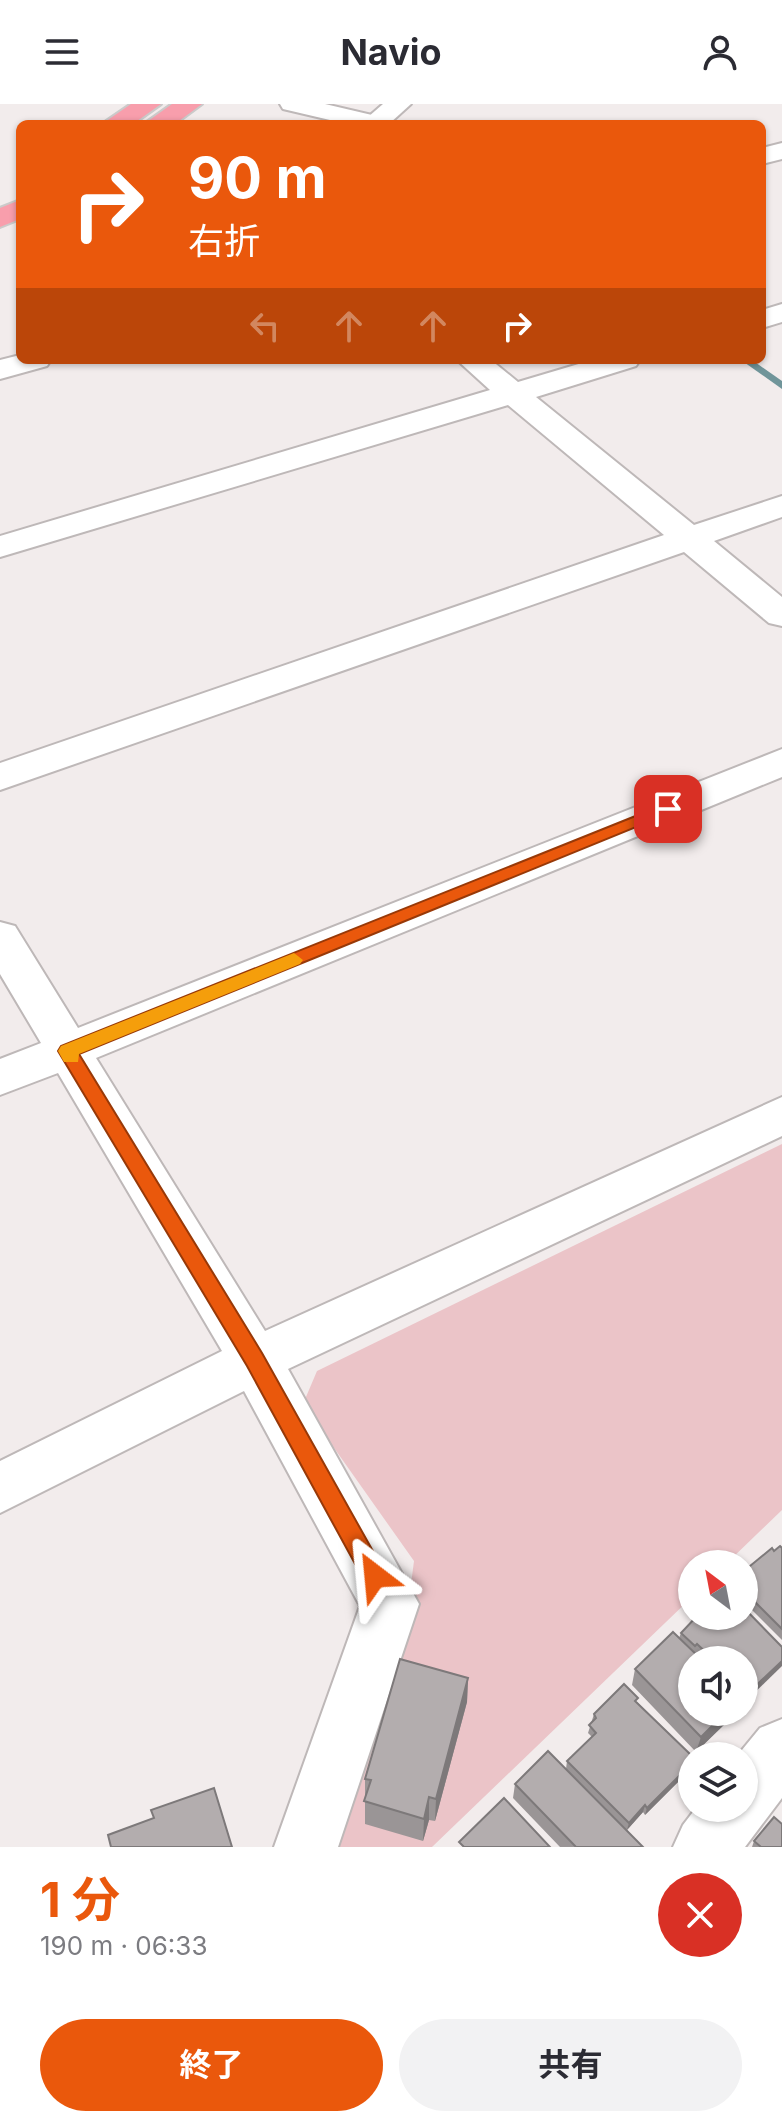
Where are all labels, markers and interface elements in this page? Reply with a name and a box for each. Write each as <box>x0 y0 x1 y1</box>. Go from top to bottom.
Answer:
icon: menu <box>40 30 84 74</box>
text: Navio <box>340 30 442 74</box>
icon: person <box>698 30 742 74</box>
text: 90 m <box>188 144 327 212</box>
icon: right <box>56 152 160 256</box>
text: 右折 <box>188 219 260 263</box>
icon: left <box>243 304 287 348</box>
icon: ahead <box>327 304 371 348</box>
icon: ahead <box>411 304 455 348</box>
icon: right <box>495 304 539 348</box>
pin <box>634 775 702 843</box>
icon: arrive <box>646 787 690 831</box>
position arrow <box>333 1534 417 1618</box>
north arrow <box>678 1550 758 1630</box>
map controls <box>678 1550 758 1822</box>
button: sound <box>678 1646 758 1726</box>
button: layers <box>678 1742 758 1822</box>
text: 1 分 <box>40 1870 120 1929</box>
button: close <box>658 1873 742 1957</box>
text: 190 m · 06:33 <box>40 1930 207 1961</box>
button: 終了 <box>40 2019 383 2111</box>
button: 共有 <box>399 2019 742 2111</box>

